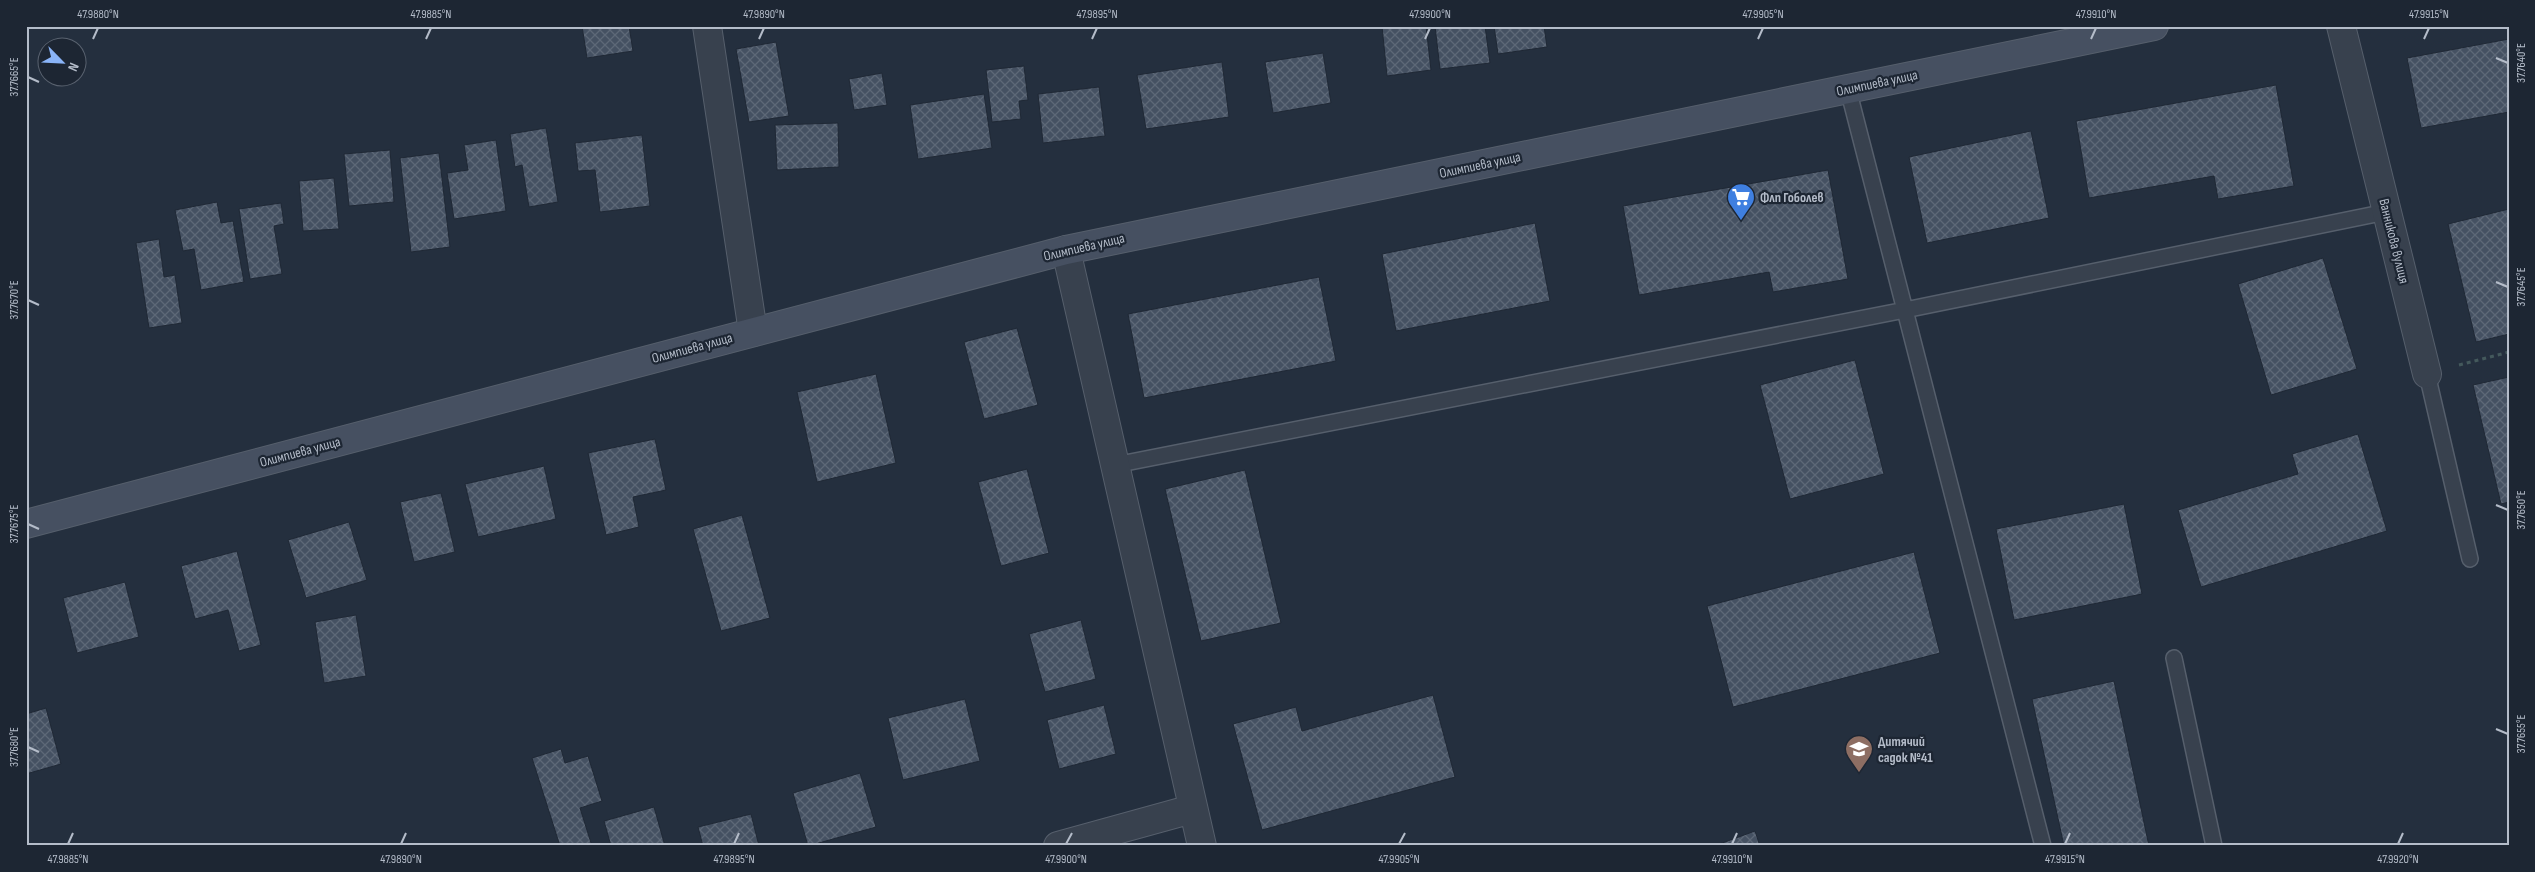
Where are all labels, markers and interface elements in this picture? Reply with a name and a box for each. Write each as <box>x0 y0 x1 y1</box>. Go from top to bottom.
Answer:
text: 47.9880°N <box>77 7 119 22</box>
text: 47.9885°N <box>411 7 452 22</box>
text: 47.9890°N <box>743 7 785 22</box>
text: 47.9895°N <box>1076 7 1118 22</box>
text: 47.9900°N <box>1409 7 1451 22</box>
text: 47.9905°N <box>1742 7 1784 22</box>
text: 47.9910°N <box>2076 7 2116 22</box>
text: 47.9915°N <box>2409 7 2449 22</box>
north arrow <box>38 38 88 88</box>
text: 37.7640°E <box>2514 43 2529 83</box>
text: 37.7665°E <box>7 57 22 97</box>
text: N <box>64 60 83 74</box>
street label: Олимпиева улица <box>1835 66 1919 100</box>
street label: Олимпиева улица <box>1438 148 1522 182</box>
supermarket icon: Флп Гоболев <box>1726 182 1756 221</box>
place label: Флп Гоболев <box>1760 189 1824 206</box>
street label: Ванникова вулиця <box>2375 197 2413 285</box>
street label: Олимпиева улица <box>1042 229 1126 265</box>
text: 37.7645°E <box>2514 267 2529 307</box>
text: 37.7670°E <box>7 280 22 320</box>
street label: Олимпиева улица <box>650 329 734 367</box>
street label: Олимпиева улица <box>258 433 342 471</box>
text: 37.7650°E <box>2514 490 2529 530</box>
text: 37.7675°E <box>7 505 22 543</box>
text: 37.7655°E <box>2514 715 2529 753</box>
text: 37.7680°E <box>7 727 22 767</box>
place label: Дитячий садок №41 <box>1878 733 1933 766</box>
school or university icon: Дитячий садок №41 <box>1844 734 1874 773</box>
text: 47.9885°N <box>48 852 89 867</box>
text: 47.9890°N <box>380 852 422 867</box>
text: 47.9895°N <box>713 852 755 867</box>
text: 47.9900°N <box>1045 852 1087 867</box>
text: 47.9905°N <box>1378 852 1420 867</box>
text: 47.9910°N <box>1712 852 1752 867</box>
text: 47.9915°N <box>2045 852 2085 867</box>
text: 47.9920°N <box>2377 852 2419 867</box>

